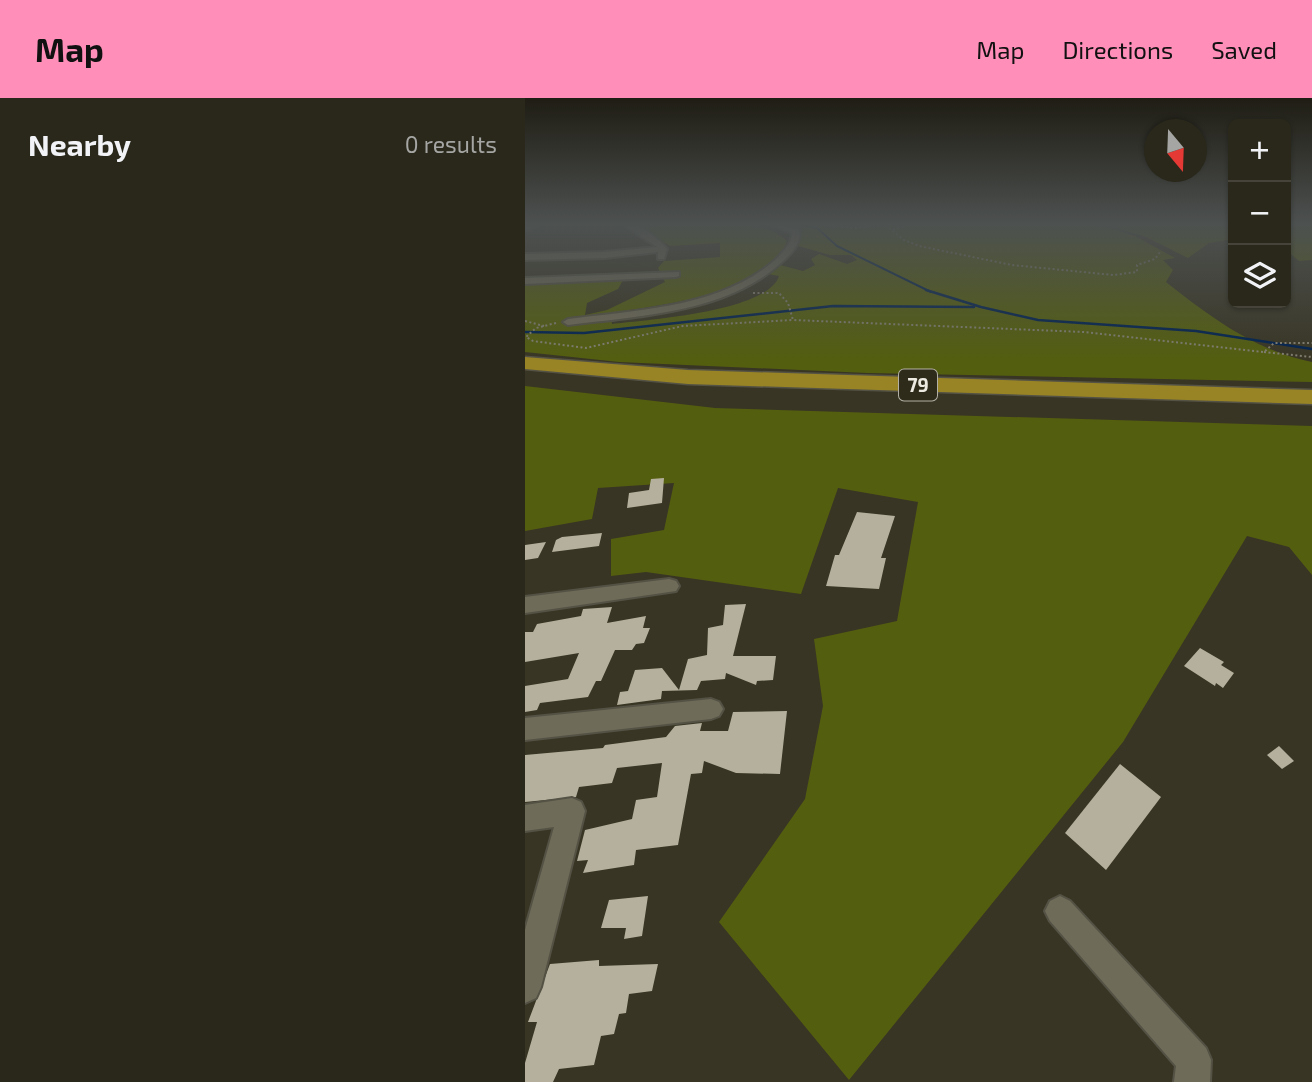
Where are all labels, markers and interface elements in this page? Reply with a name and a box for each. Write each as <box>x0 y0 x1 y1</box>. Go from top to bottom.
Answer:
text: Map <box>35 29 104 69</box>
text: Map <box>976 35 1024 64</box>
text: Directions <box>1062 35 1173 64</box>
text: Saved <box>1211 35 1277 64</box>
north arrow <box>1144 119 1207 182</box>
map controls <box>1228 119 1291 308</box>
button: + <box>1228 119 1291 182</box>
text: Nearby <box>28 126 131 162</box>
text: 0 results <box>405 130 497 158</box>
button: − <box>1228 182 1291 245</box>
button: layers <box>1228 245 1291 308</box>
road number: 79 <box>899 370 937 400</box>

